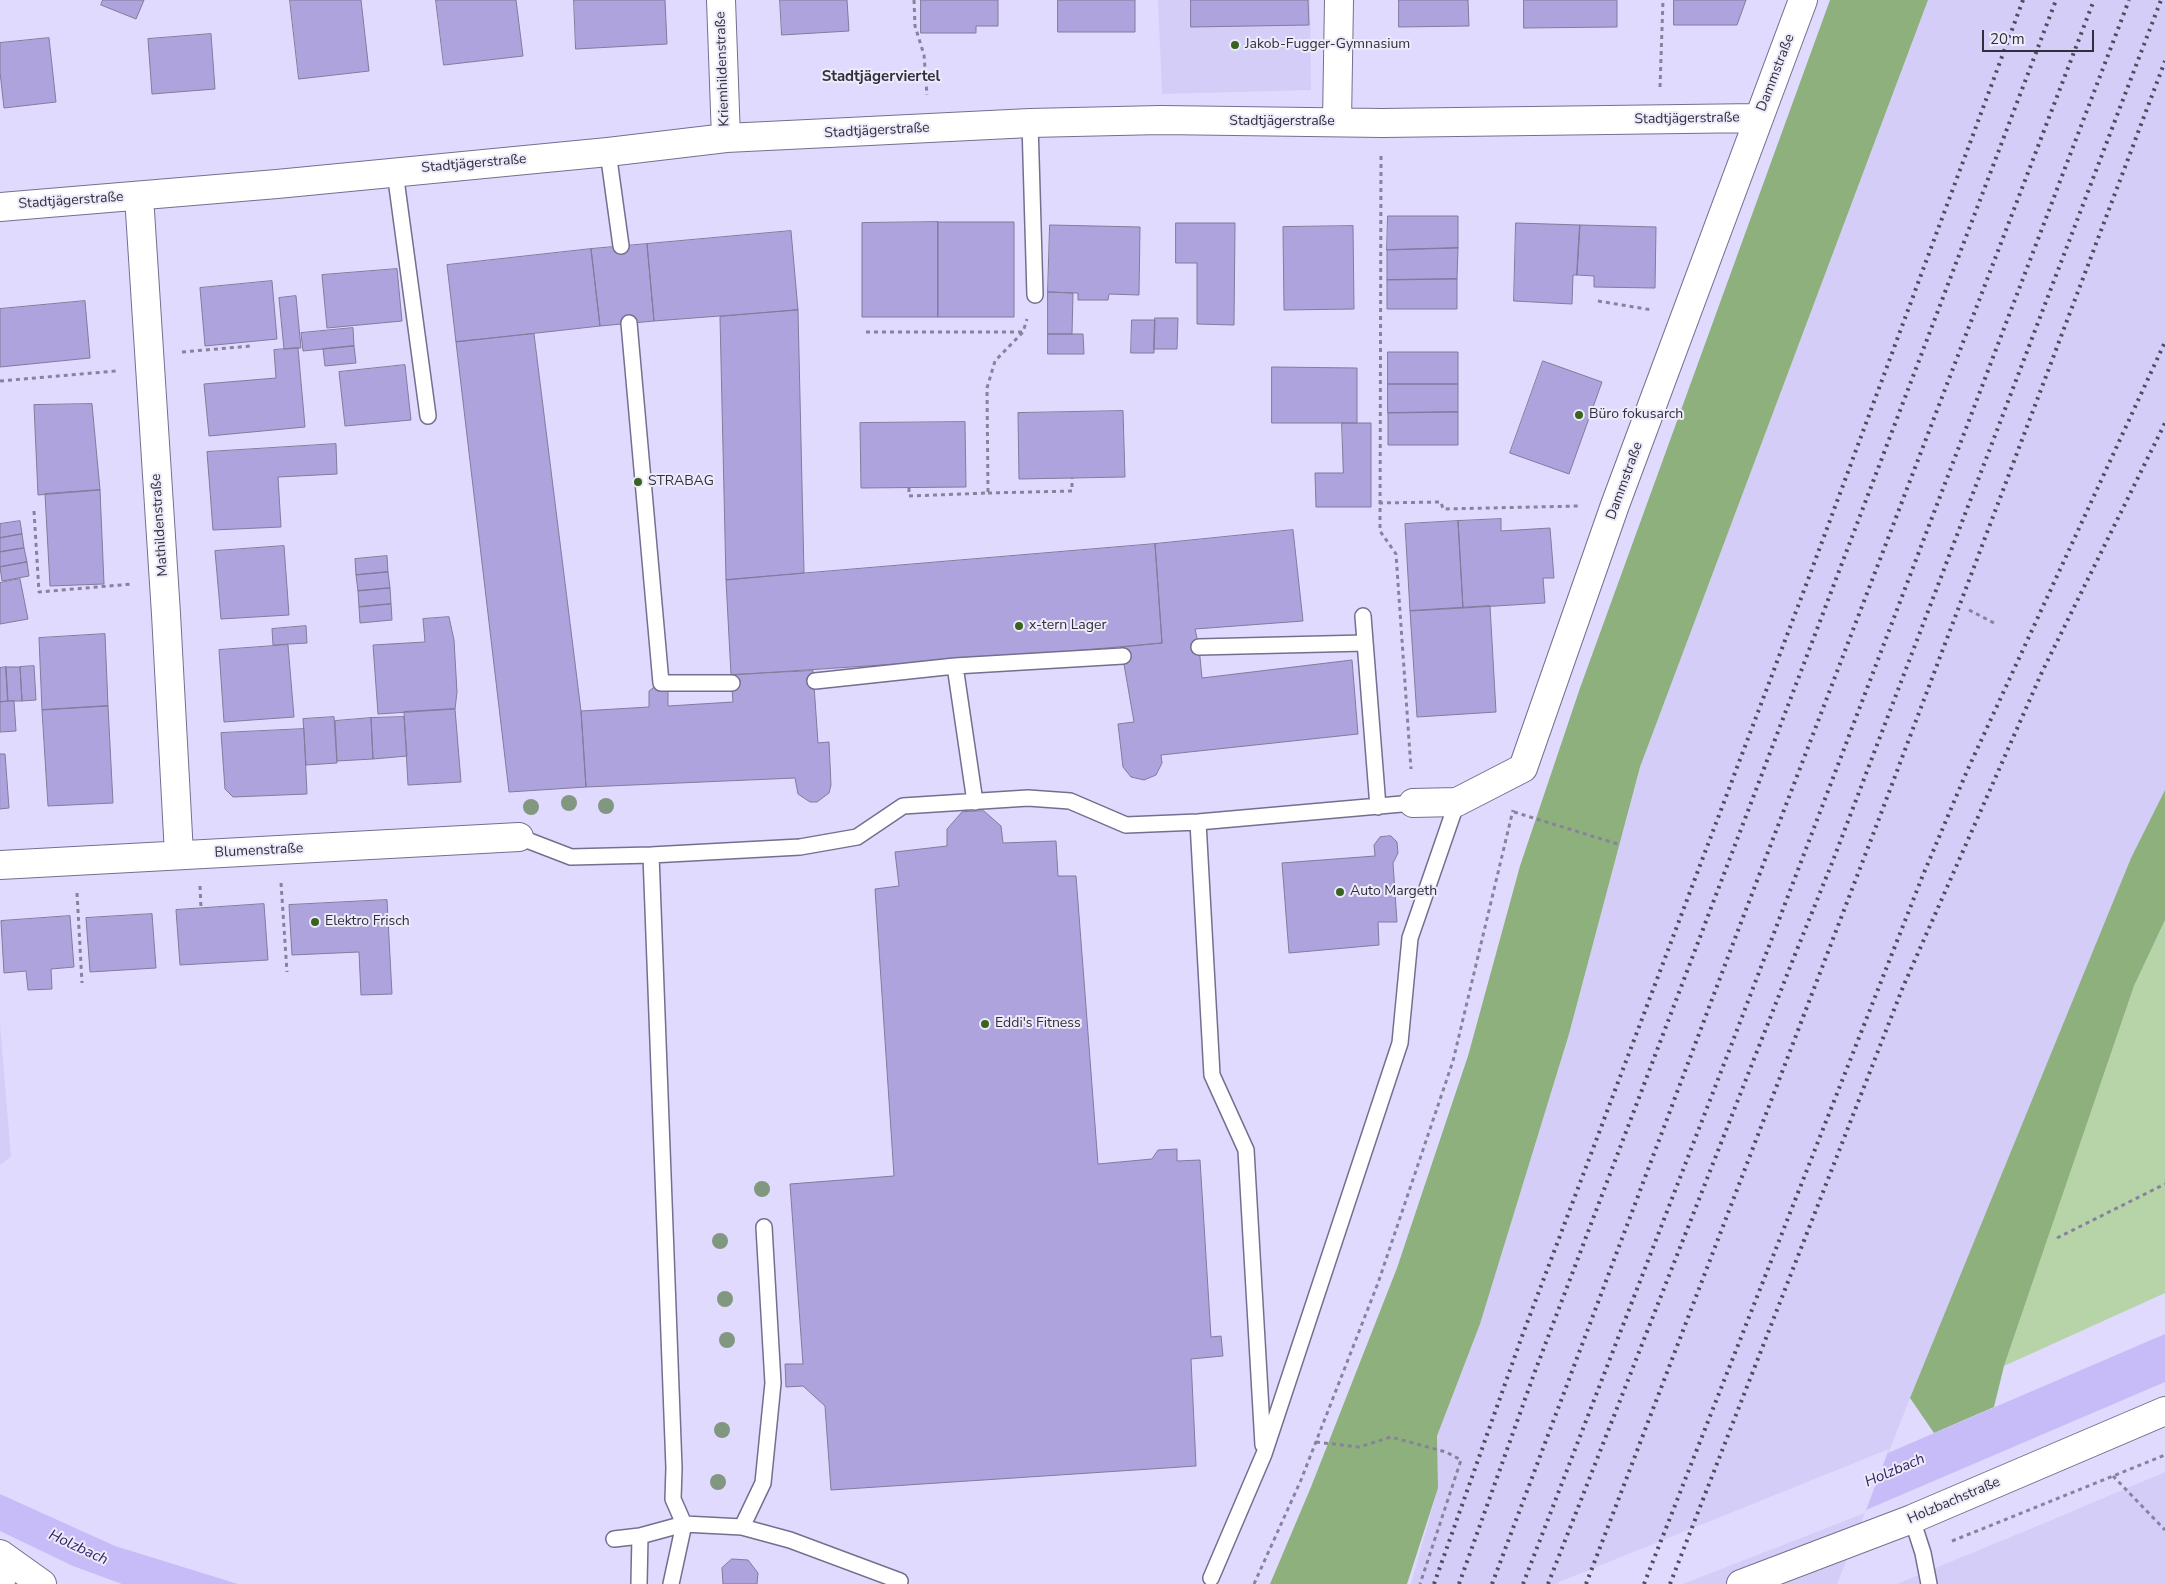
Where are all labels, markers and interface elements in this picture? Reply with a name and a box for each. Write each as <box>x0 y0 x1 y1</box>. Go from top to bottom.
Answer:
street label: Kriemhildenstraße <box>713 11 733 127</box>
scale bar <box>1985 20 2098 52</box>
text: 20 m <box>1990 29 2025 49</box>
street label: Dammstraße <box>1754 32 1798 114</box>
place label: Jakob-Fugger-Gymnasium <box>1245 37 1410 53</box>
marker: Jakob-Fugger-Gymnasium <box>1229 39 1241 51</box>
district label: Stadtjägerviertel <box>822 68 940 86</box>
street label: Stadtjägerstraße <box>1634 110 1740 128</box>
street label: Stadtjägerstraße <box>1229 114 1335 130</box>
street label: Stadtjägerstraße <box>824 120 930 142</box>
street label: Stadtjägerstraße <box>421 151 527 177</box>
street label: Stadtjägerstraße <box>18 189 124 213</box>
place label: Büro fokusarch <box>1589 407 1683 423</box>
marker: Büro fokusarch <box>1573 409 1585 421</box>
street label: Dammstraße <box>1603 440 1647 522</box>
street label: Mathildenstraße <box>148 473 172 577</box>
place label: STRABAG <box>648 474 714 490</box>
marker: STRABAG <box>632 476 644 488</box>
place label: x-tern Lager <box>1029 618 1106 634</box>
marker: x-tern Lager <box>1013 620 1025 632</box>
street label: Blumenstraße <box>214 840 304 862</box>
place label: Auto Margeth <box>1350 884 1437 900</box>
marker: Auto Margeth <box>1334 886 1346 898</box>
place label: Elektro Frisch <box>325 914 410 930</box>
marker: Elektro Frisch <box>309 916 321 928</box>
place label: Eddi's Fitness <box>995 1016 1081 1032</box>
marker: Eddi's Fitness <box>979 1018 991 1030</box>
water label: Holzbach <box>1862 1450 1928 1492</box>
street label: Holzbachstraße <box>1905 1474 2003 1528</box>
water label: Holzbach <box>46 1526 110 1570</box>

